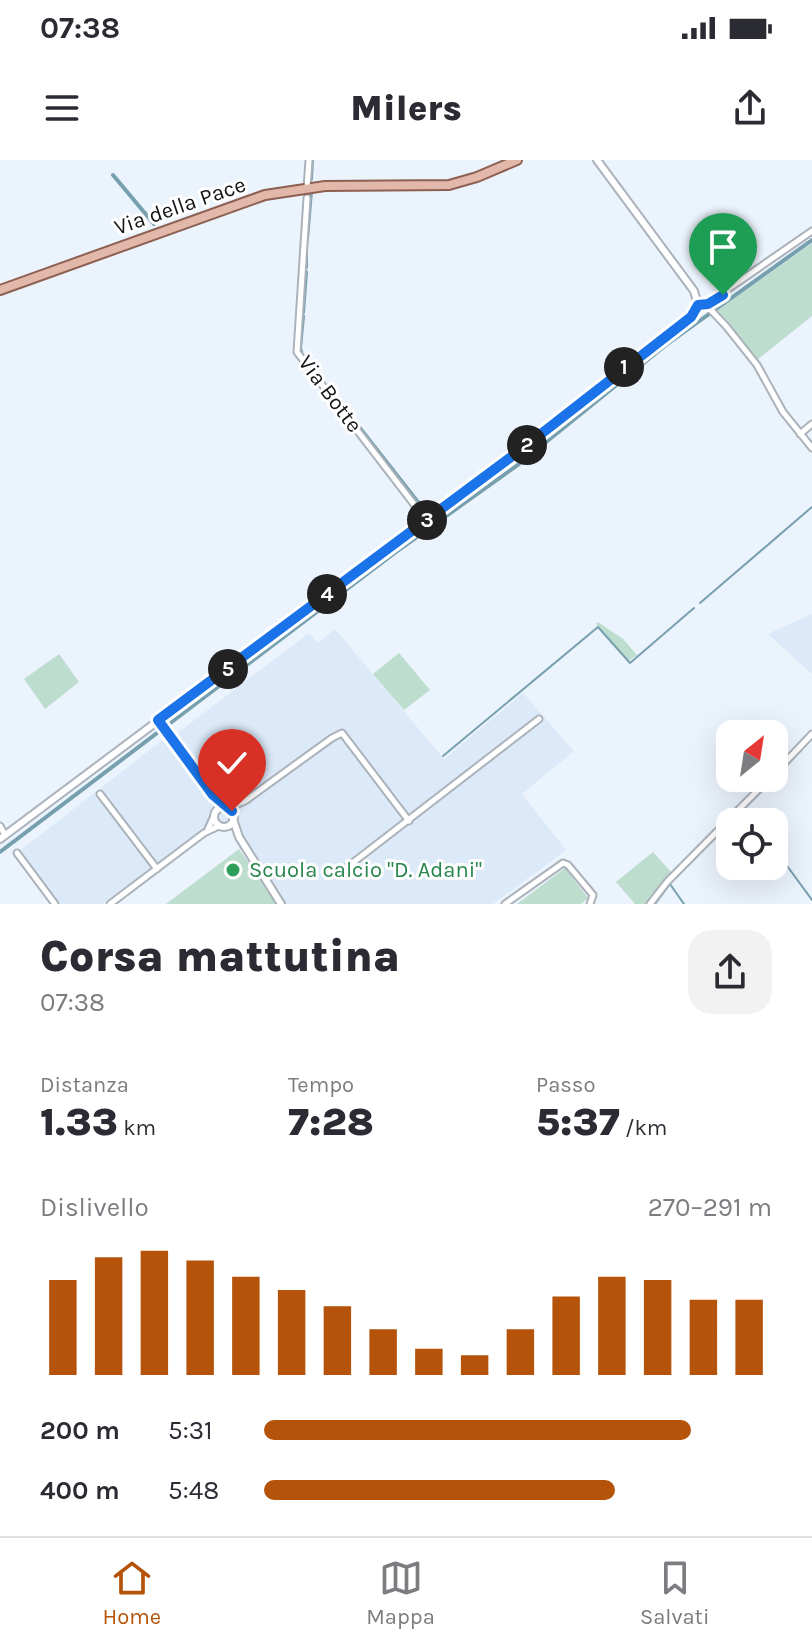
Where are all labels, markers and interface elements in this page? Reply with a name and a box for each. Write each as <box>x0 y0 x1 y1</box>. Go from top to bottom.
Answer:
text: 07:38 <box>40 10 120 46</box>
icon: menu <box>40 86 84 130</box>
icon: share <box>728 86 772 130</box>
text: Milers <box>350 87 462 129</box>
street label: Via della Pace <box>111 171 249 241</box>
pin <box>689 213 757 295</box>
icon: arrive <box>701 225 745 269</box>
pin: 1 <box>604 347 644 387</box>
street label: Via Botte <box>293 350 367 438</box>
text: 1 <box>620 354 628 380</box>
pin: 2 <box>507 425 547 465</box>
text: 2 <box>520 432 534 458</box>
pin: 3 <box>407 500 447 540</box>
text: 3 <box>420 507 434 533</box>
pin: 4 <box>307 574 347 614</box>
text: 4 <box>320 581 334 607</box>
pin: 5 <box>208 649 248 689</box>
text: 5 <box>222 656 234 682</box>
north arrow <box>716 720 788 792</box>
map controls <box>716 720 788 880</box>
pin <box>198 729 266 811</box>
icon: check <box>210 741 254 785</box>
button: locate <box>716 808 788 880</box>
place label: Scuola calcio "D. Adani" <box>249 857 482 883</box>
marker: Scuola calcio "D. Adani" <box>224 861 242 879</box>
button: share <box>688 930 772 1014</box>
text: Corsa mattutina <box>40 931 400 982</box>
text: 07:38 <box>40 987 105 1018</box>
text: Distanza <box>40 1072 129 1098</box>
text: Tempo <box>288 1072 354 1098</box>
text: Passo <box>536 1072 595 1098</box>
text: 1.33 <box>40 1098 118 1145</box>
text: 7:28 <box>288 1098 374 1145</box>
text: 5:37 <box>536 1098 620 1145</box>
text: km <box>118 1115 156 1141</box>
text: /km <box>620 1115 667 1141</box>
text: Dislivello <box>40 1192 149 1223</box>
text: 270–291 m <box>648 1192 772 1223</box>
text: 200 m <box>40 1415 120 1446</box>
text: 5:31 <box>168 1415 213 1446</box>
text: 400 m <box>40 1475 120 1506</box>
text: 5:48 <box>168 1475 219 1506</box>
tab: Home <box>103 1556 161 1630</box>
tab: Mappa <box>366 1556 435 1630</box>
tab: Salvati <box>640 1556 709 1630</box>

